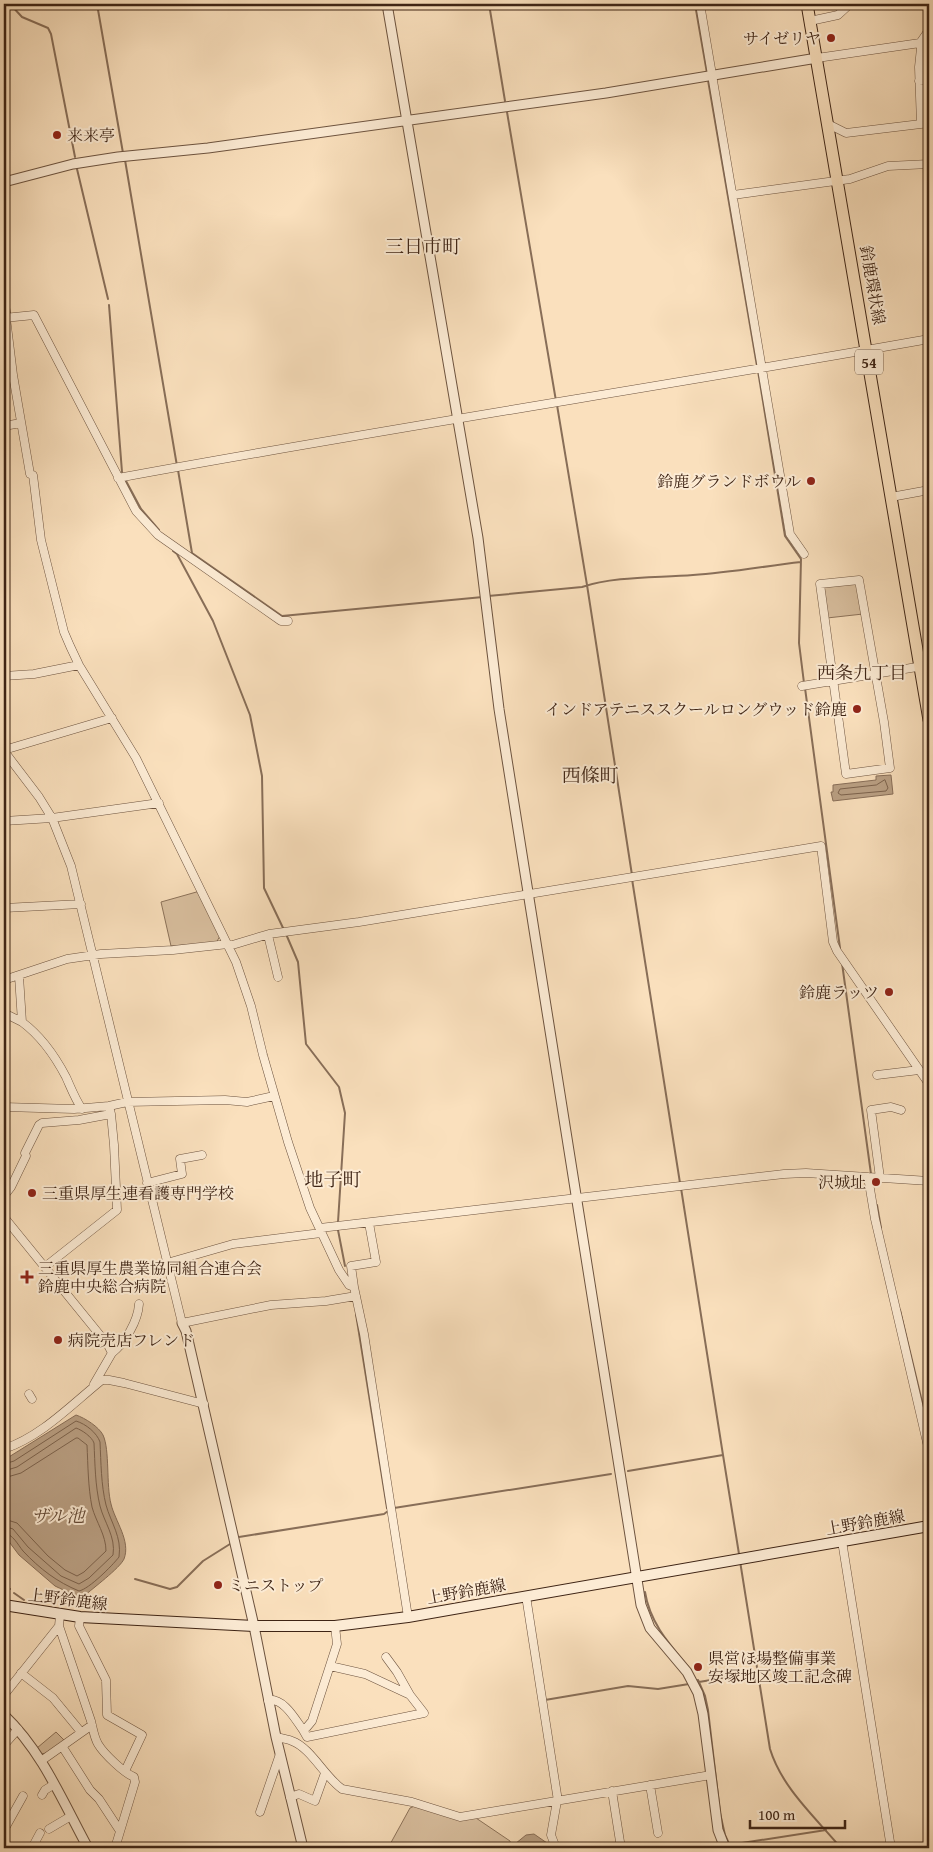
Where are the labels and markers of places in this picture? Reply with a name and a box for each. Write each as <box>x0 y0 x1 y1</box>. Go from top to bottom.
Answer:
place label: サイゼリヤ <box>743 26 821 50</box>
marker: サイゼリヤ <box>825 32 837 44</box>
place label: 来来亭 <box>67 123 115 147</box>
marker: 来来亭 <box>51 129 63 141</box>
place label: 鈴鹿グランドボウル <box>656 469 801 493</box>
marker: 鈴鹿グランドボウル <box>805 475 817 487</box>
place label: インドアテニススクールロングウッド鈴鹿 <box>545 697 847 721</box>
marker: インドアテニススクールロングウッド鈴鹿 <box>851 703 863 715</box>
place label: 鈴鹿ラッツ <box>798 980 879 1004</box>
marker: 鈴鹿ラッツ <box>883 986 895 998</box>
place label: 沢城址 <box>818 1170 866 1194</box>
marker: 沢城址 <box>870 1176 882 1188</box>
place label: 三重県厚生連看護専門学校 <box>42 1181 234 1205</box>
marker: 三重県厚生連看護専門学校 <box>26 1187 38 1199</box>
place label: 三重県厚生農業協同組合連合会 鈴鹿中央総合病院 <box>37 1256 262 1298</box>
marker: 三重県厚生農業協同組合連合会 鈴鹿中央総合病院 <box>20 1270 34 1284</box>
place label: 病院売店フレンド <box>68 1328 195 1352</box>
marker: 病院売店フレンド <box>52 1334 64 1346</box>
place label: ミニストップ <box>228 1573 324 1597</box>
marker: ミニストップ <box>212 1579 224 1591</box>
place label: 県営ほ場整備事業 安塚地区竣工記念碑 <box>708 1646 852 1688</box>
marker: 県営ほ場整備事業 安塚地区竣工記念碑 <box>692 1661 704 1673</box>

